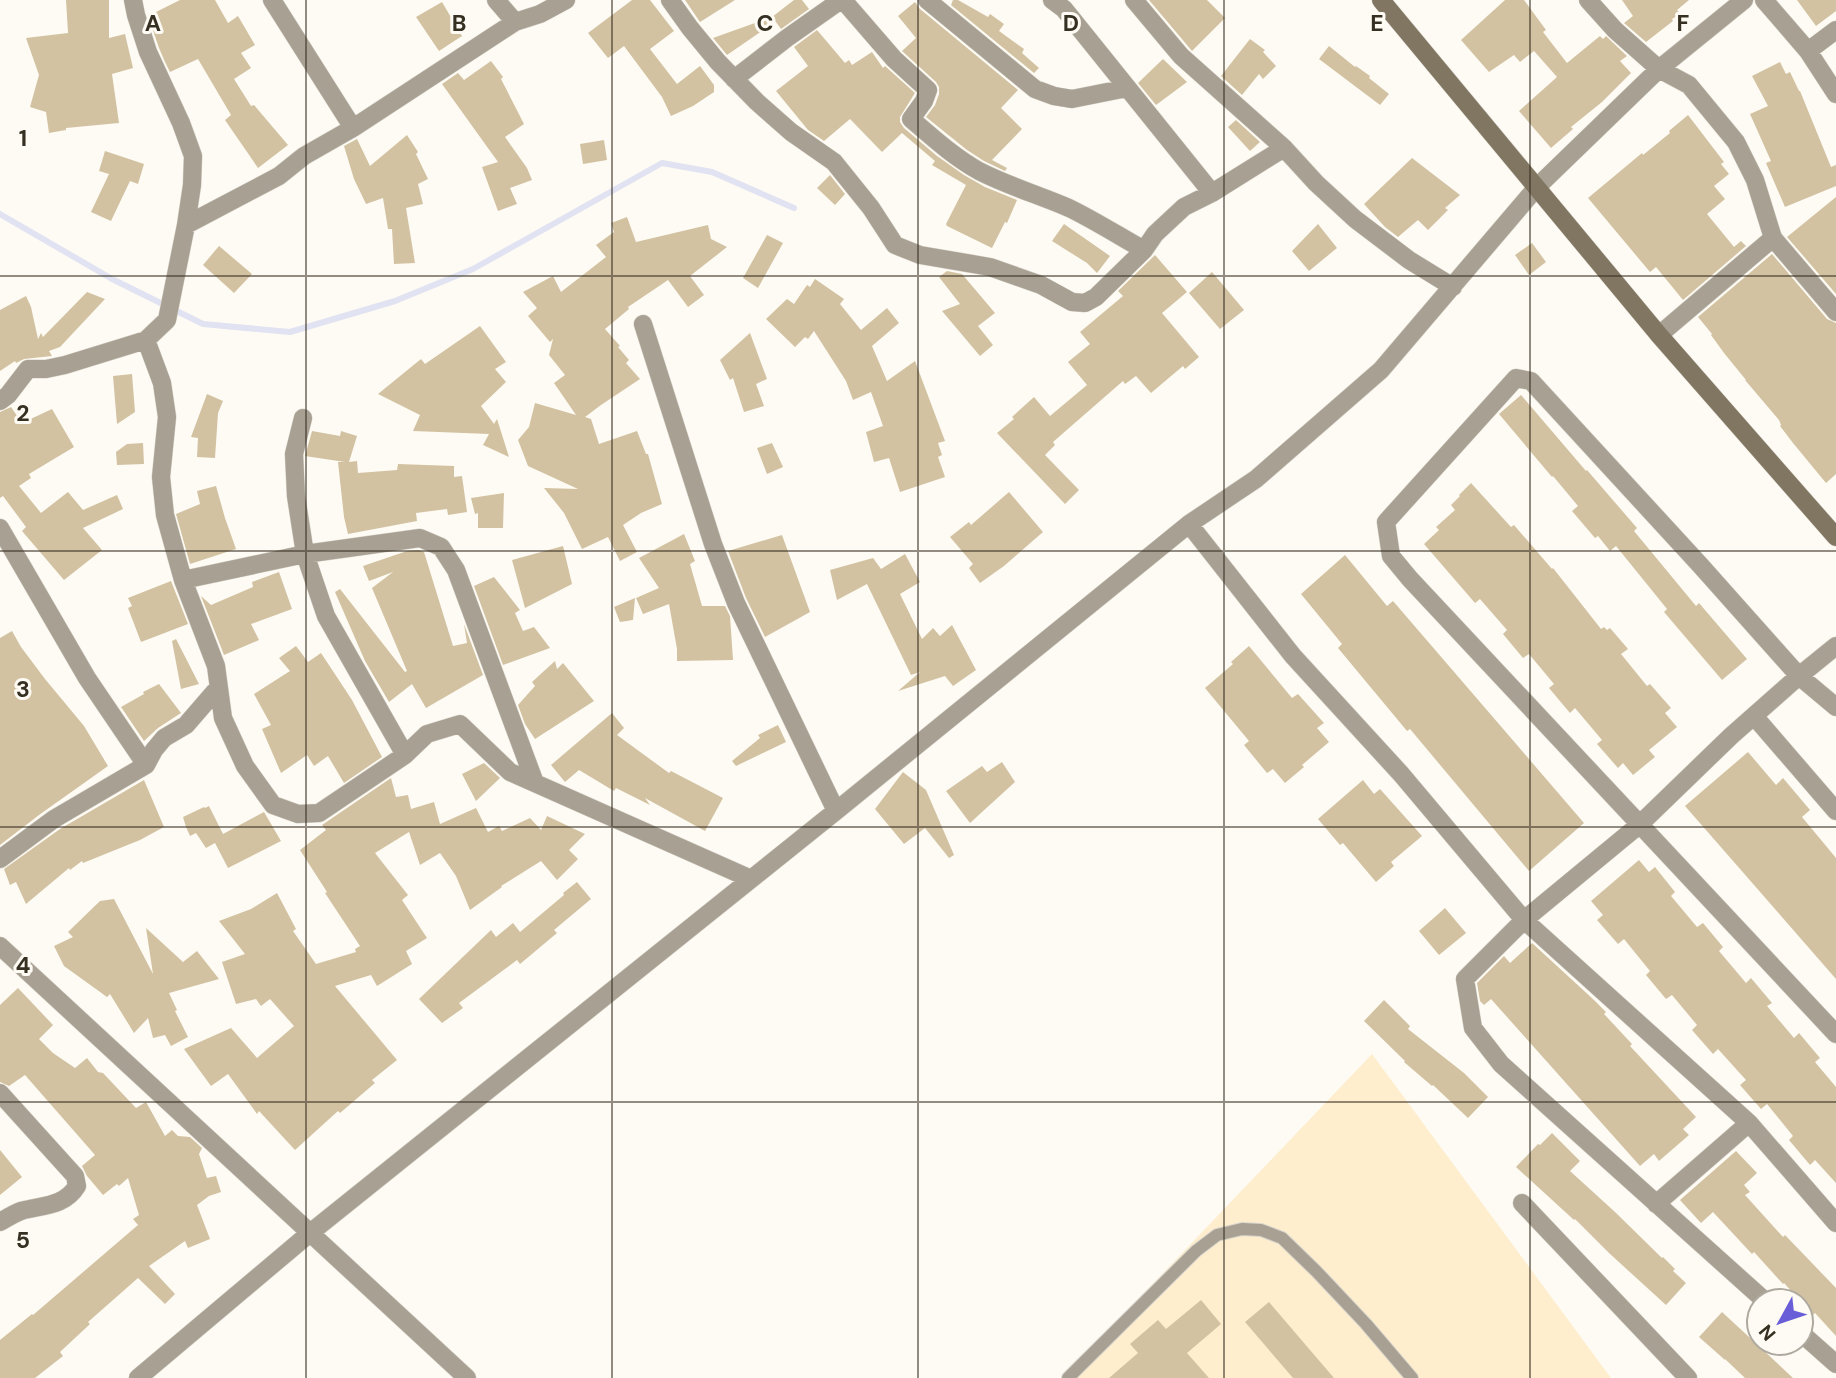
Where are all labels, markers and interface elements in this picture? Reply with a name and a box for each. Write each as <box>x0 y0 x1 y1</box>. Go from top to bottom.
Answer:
text: A <box>145 8 161 38</box>
text: B <box>452 8 466 38</box>
text: C <box>757 8 773 38</box>
text: D <box>1063 8 1079 38</box>
text: E <box>1370 8 1384 38</box>
text: F <box>1677 8 1690 38</box>
text: 1 <box>19 123 27 153</box>
text: 2 <box>16 398 30 428</box>
text: 3 <box>16 674 30 704</box>
text: 4 <box>16 950 31 980</box>
text: 5 <box>16 1225 30 1255</box>
north arrow <box>1745 1287 1815 1357</box>
text: N <box>1753 1319 1781 1346</box>

